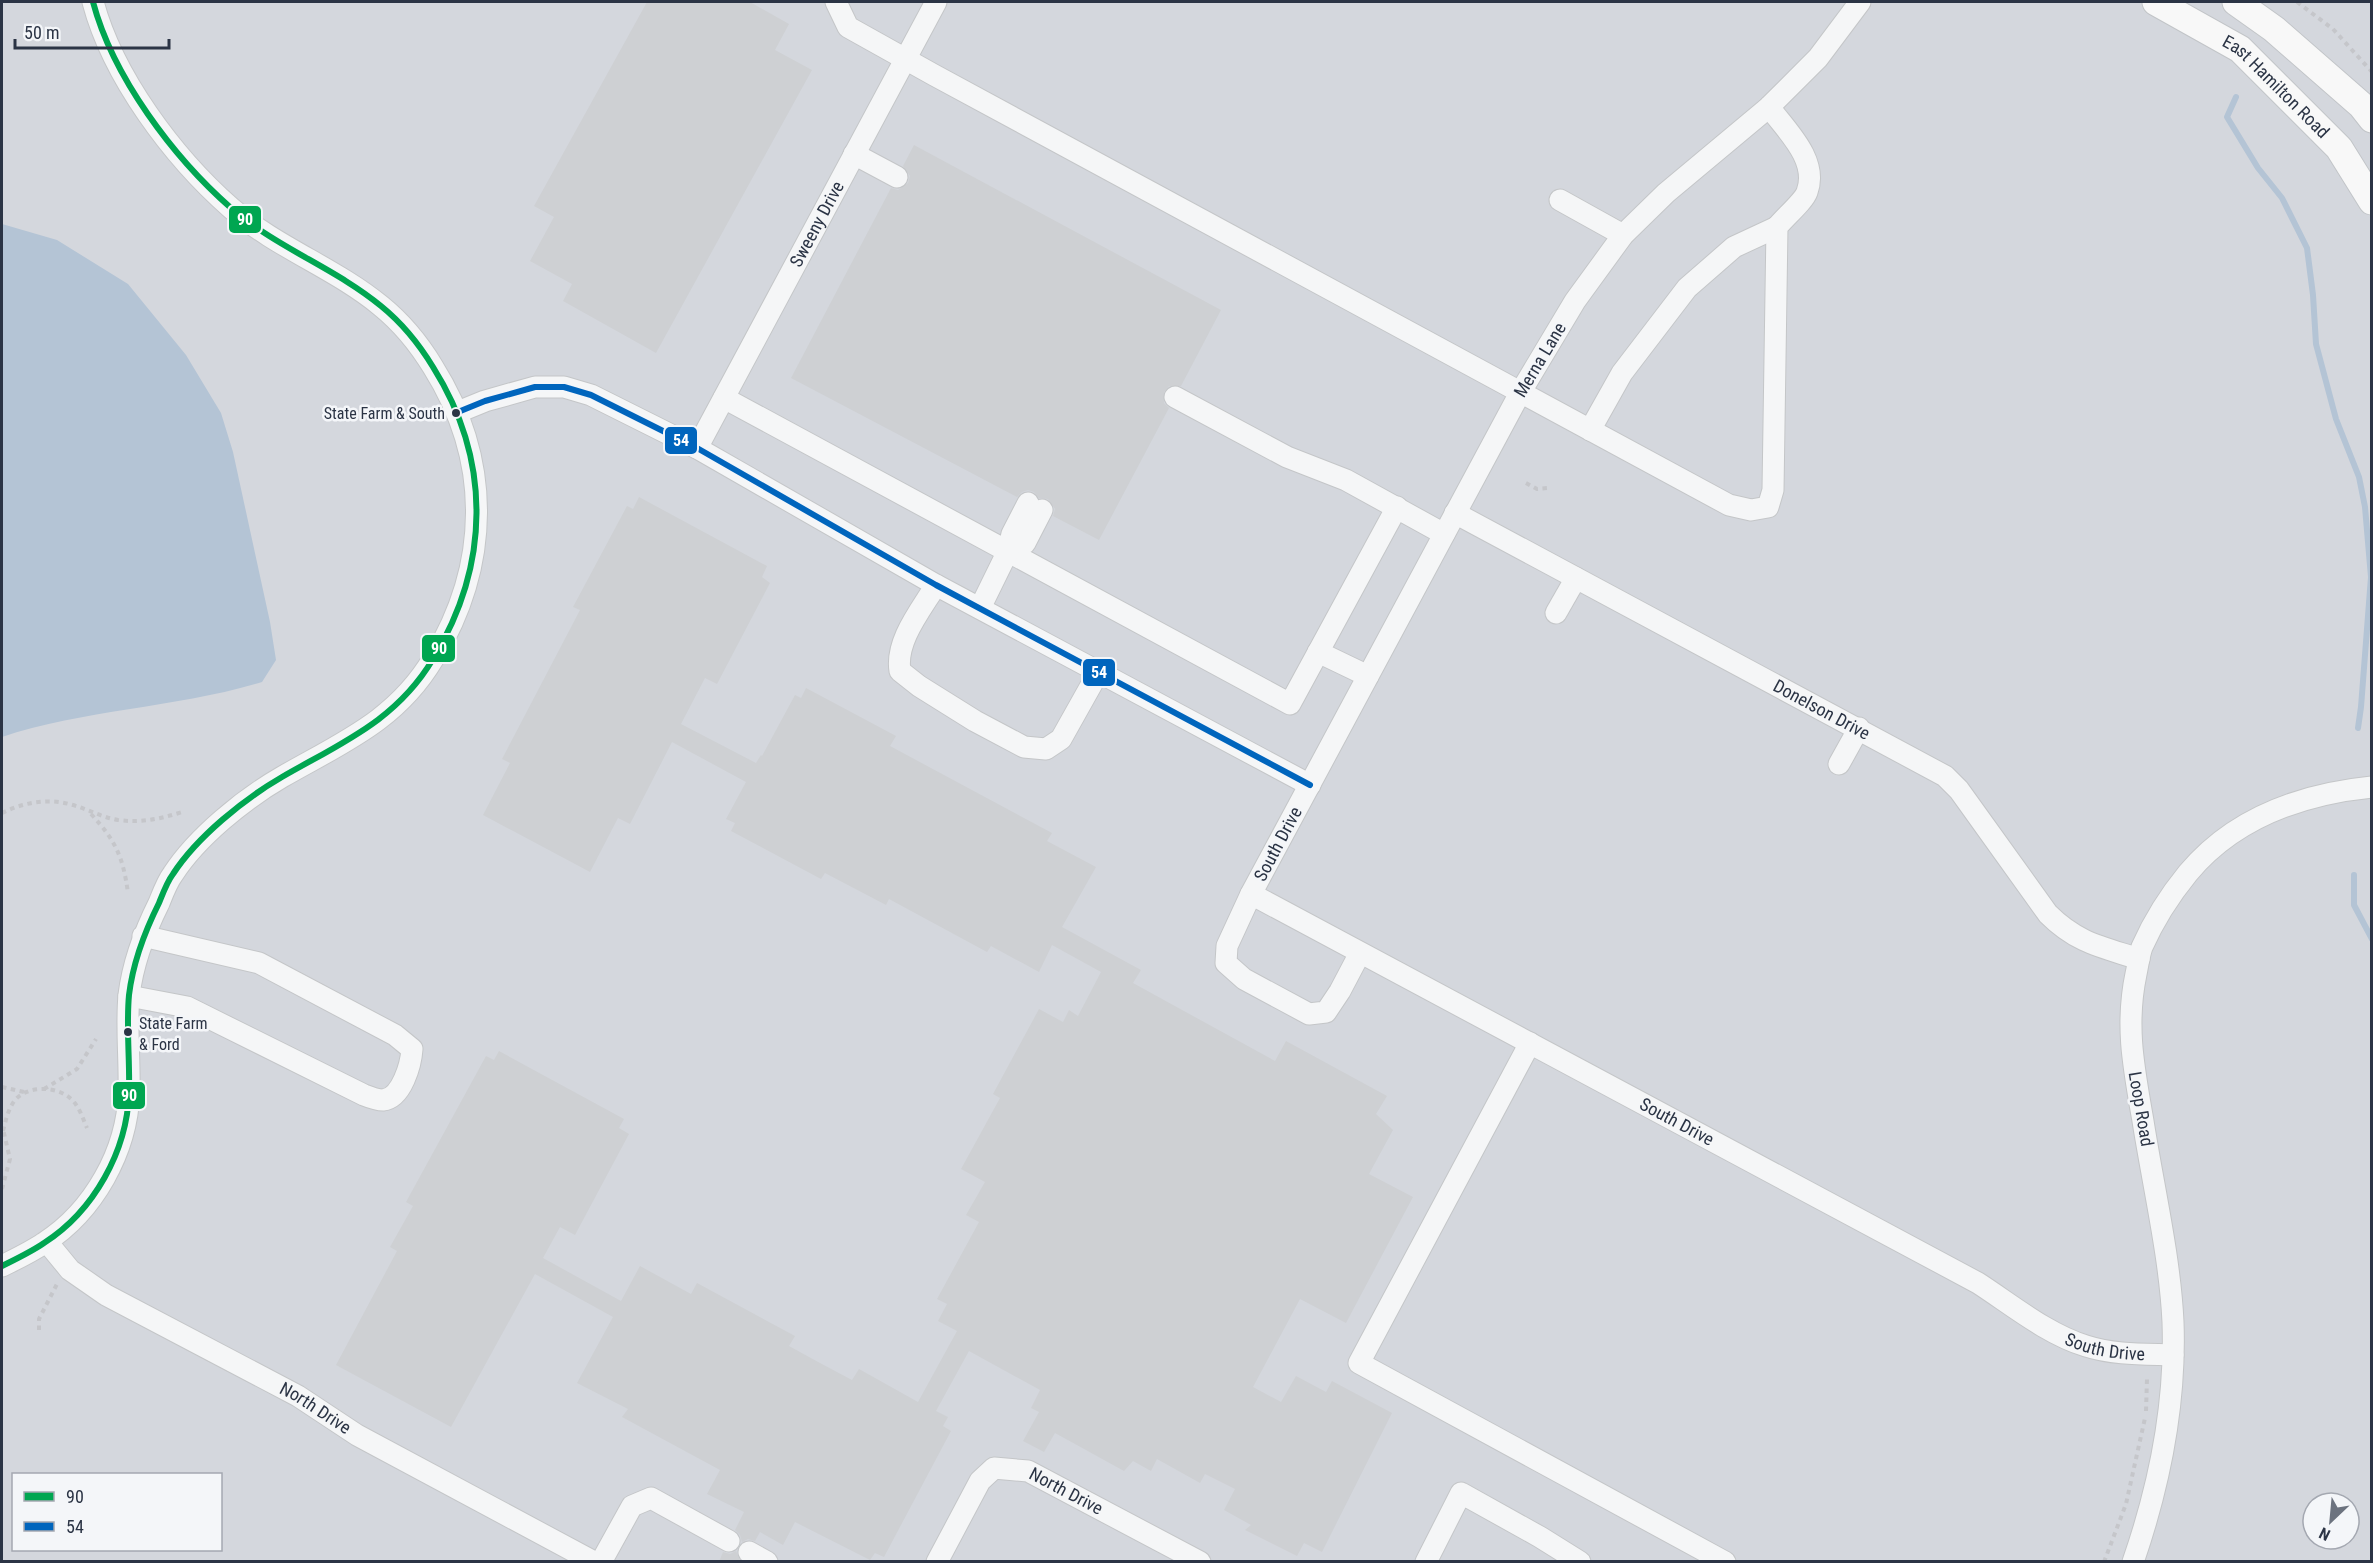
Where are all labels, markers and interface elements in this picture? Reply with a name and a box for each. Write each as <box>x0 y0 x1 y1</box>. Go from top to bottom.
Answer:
scale bar <box>15 12 170 50</box>
text: 50 m <box>24 22 59 43</box>
street label: East Hamilton Road <box>2219 30 2334 142</box>
street label: Sweeny Drive <box>785 177 848 270</box>
line badge: 90 <box>228 205 262 234</box>
text: 90 <box>237 210 253 229</box>
street label: Merna Lane <box>1509 319 1570 401</box>
place label: State Farm & South <box>324 404 445 423</box>
marker: State Farm & South <box>450 407 462 419</box>
line badge: 54 <box>664 426 698 455</box>
text: 54 <box>673 431 689 450</box>
line badge: 90 <box>421 634 456 663</box>
text: 90 <box>431 639 447 658</box>
line badge: 54 <box>1082 658 1116 687</box>
text: 54 <box>1091 663 1107 682</box>
street label: Donelson Drive <box>1770 675 1874 744</box>
street label: South Drive <box>1249 803 1306 885</box>
place label: State Farm & Ford <box>139 1014 208 1054</box>
marker: State Farm & Ford <box>122 1026 134 1038</box>
street label: Loop Road <box>2125 1070 2158 1148</box>
line badge: 90 <box>112 1081 146 1110</box>
text: 90 <box>121 1086 137 1105</box>
street label: South Drive <box>1636 1093 1718 1150</box>
street label: South Drive <box>2062 1328 2145 1364</box>
street label: North Drive <box>276 1377 355 1438</box>
street label: North Drive <box>1026 1463 1107 1519</box>
legend <box>12 1473 222 1551</box>
text: 90 <box>66 1486 84 1507</box>
north arrow <box>2301 1491 2361 1551</box>
text: 54 <box>66 1516 84 1537</box>
text: N <box>2316 1523 2333 1545</box>

